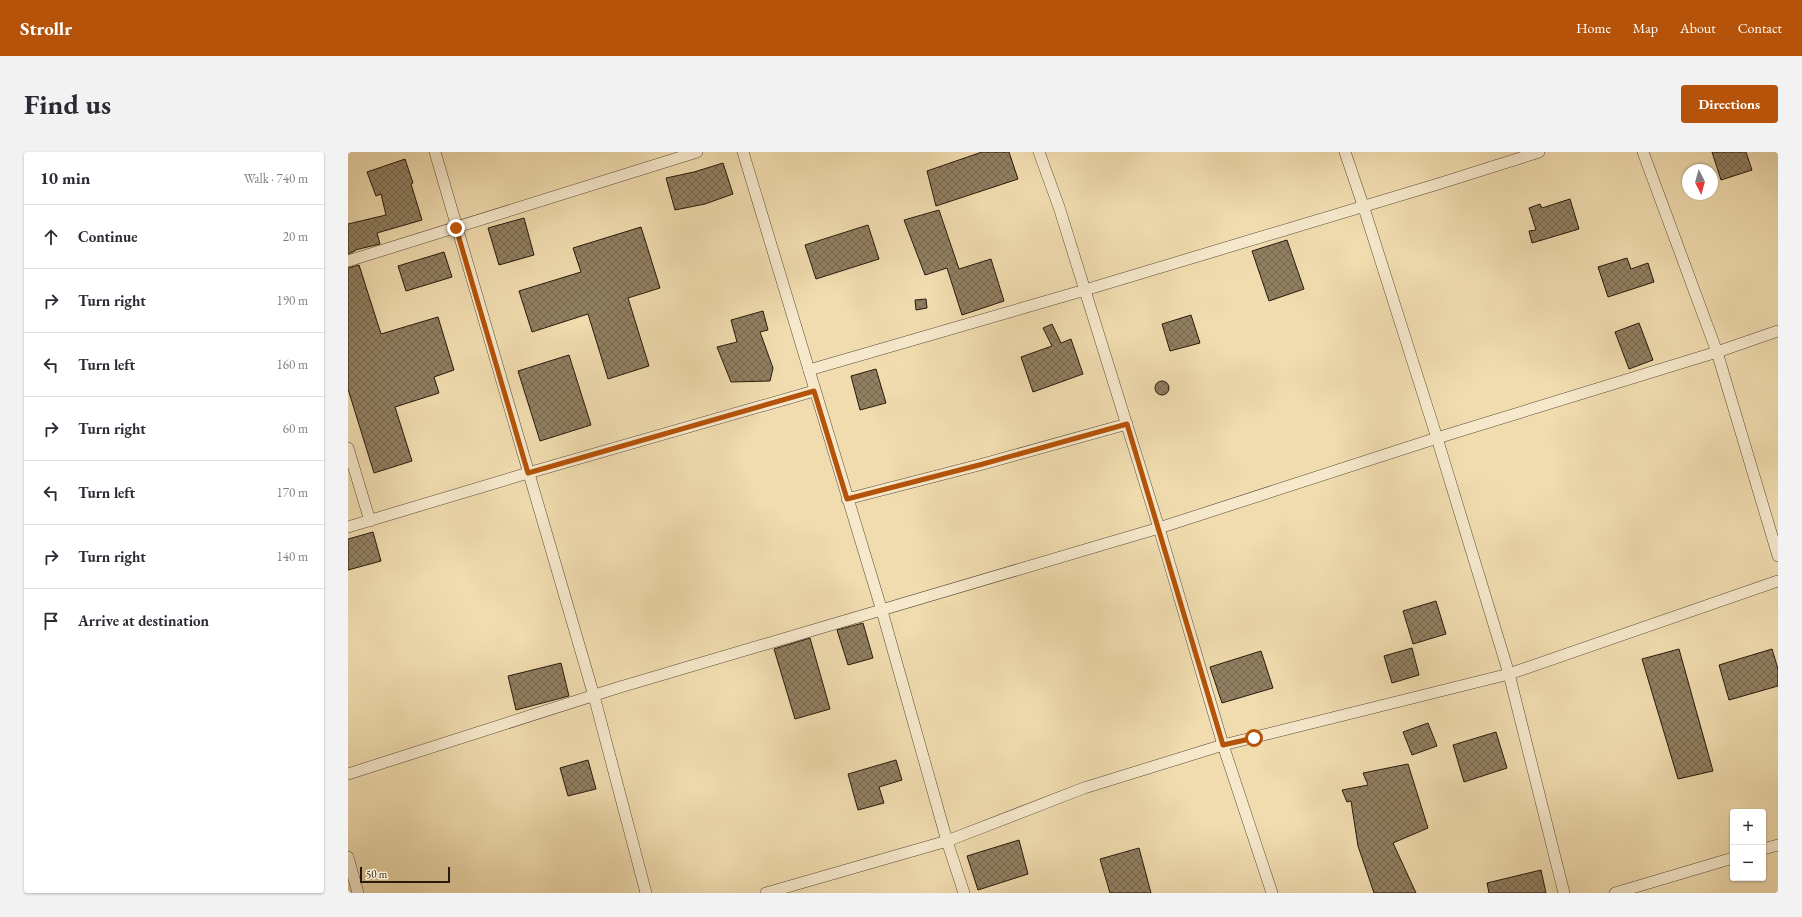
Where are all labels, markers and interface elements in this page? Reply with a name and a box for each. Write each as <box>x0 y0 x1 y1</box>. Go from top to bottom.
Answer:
text: Strollr <box>20 16 72 41</box>
text: Home <box>1576 19 1611 37</box>
text: Map <box>1633 19 1658 37</box>
text: About <box>1680 19 1716 37</box>
text: Contact <box>1738 19 1782 37</box>
button: Directions <box>1681 85 1778 123</box>
text: Find us <box>24 86 111 122</box>
north arrow <box>1682 164 1718 200</box>
text: 10 min <box>40 167 90 189</box>
text: Walk · 740 m <box>244 170 308 187</box>
route end <box>447 219 465 237</box>
icon: ahead <box>40 226 62 248</box>
text: Continue <box>78 227 138 246</box>
text: 20 m <box>283 228 308 245</box>
icon: right <box>40 290 62 312</box>
text: Turn right <box>78 291 146 310</box>
text: 190 m <box>277 292 308 309</box>
icon: left <box>40 354 62 376</box>
text: Turn left <box>78 355 135 374</box>
text: 160 m <box>277 356 308 373</box>
icon: right <box>40 418 62 440</box>
text: Turn right <box>78 419 146 438</box>
text: 60 m <box>283 420 308 437</box>
icon: left <box>40 482 62 504</box>
text: Turn left <box>78 483 135 502</box>
text: 170 m <box>277 484 308 501</box>
icon: right <box>40 546 62 568</box>
text: Turn right <box>78 547 146 566</box>
text: 140 m <box>277 548 308 565</box>
icon: arrive <box>40 610 62 632</box>
text: Arrive at destination <box>78 611 209 630</box>
route start <box>1245 729 1263 747</box>
map controls <box>1730 809 1766 881</box>
button: + <box>1730 809 1766 845</box>
button: − <box>1730 845 1766 881</box>
scale bar <box>360 865 450 884</box>
text: 50 m <box>366 867 387 881</box>

